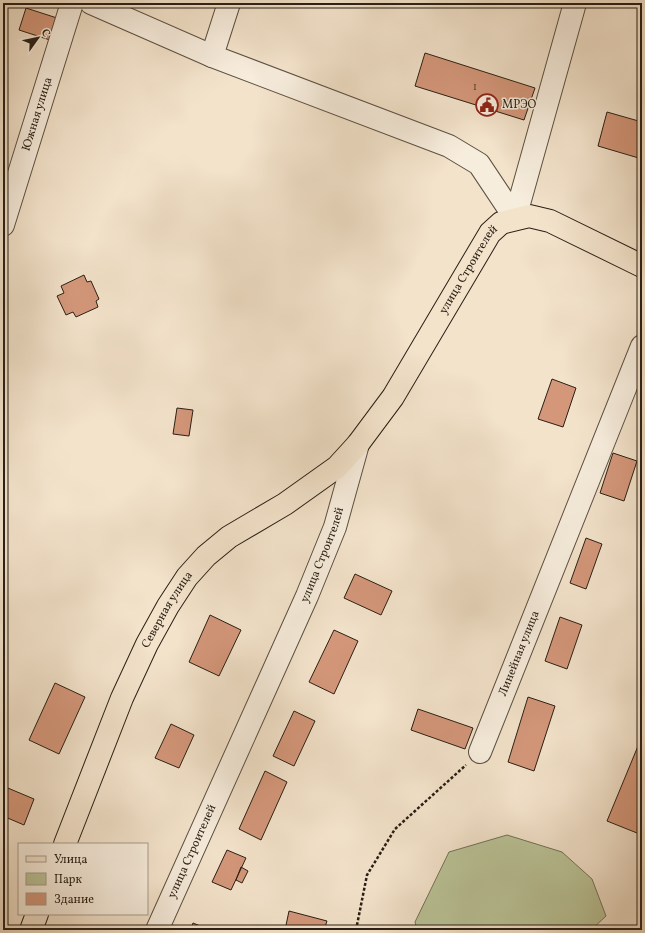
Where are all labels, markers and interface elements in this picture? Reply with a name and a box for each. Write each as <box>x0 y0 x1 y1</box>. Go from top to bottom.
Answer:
north arrow <box>18 18 58 58</box>
text: С <box>37 26 53 40</box>
street label: Южная улица <box>18 75 56 153</box>
house number: 1 <box>473 80 477 94</box>
public building icon: МРЭО <box>474 92 500 118</box>
place label: МРЭО <box>502 97 537 113</box>
street label: улица Строителей <box>436 222 501 317</box>
street label: улица Строителей <box>297 506 348 605</box>
street label: Северная улица <box>138 568 197 651</box>
street label: Линейная улица <box>495 608 544 699</box>
street label: улица Строителей <box>164 802 220 901</box>
legend <box>18 843 148 915</box>
text: Улица <box>54 852 87 868</box>
text: Парк <box>54 872 82 888</box>
text: Здание <box>54 892 94 908</box>

